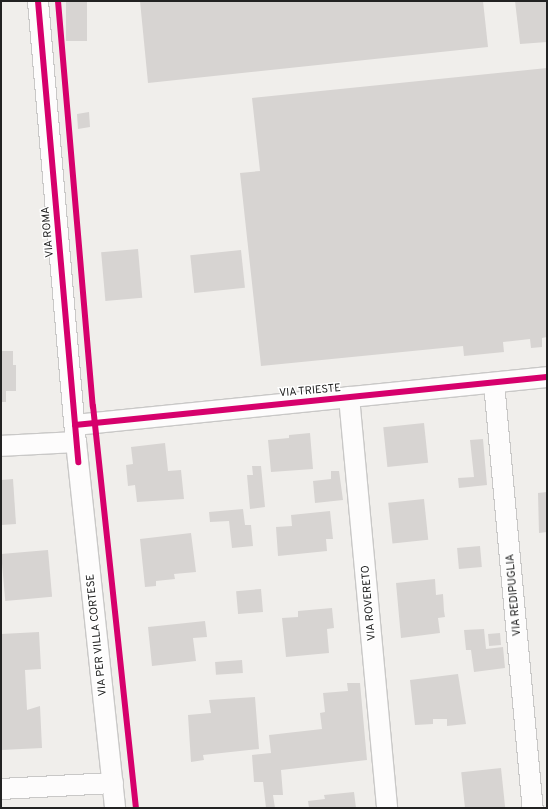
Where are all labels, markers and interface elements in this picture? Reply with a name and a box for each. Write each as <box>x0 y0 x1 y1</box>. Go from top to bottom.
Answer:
street label: VIA ROMA <box>39 206 57 258</box>
street label: VIA TRIESTE <box>278 382 342 400</box>
street label: VIA REDIPUGLIA <box>504 553 524 637</box>
street label: VIA ROVERETO <box>359 564 379 642</box>
street label: VIA PER VILLA CORTESE <box>84 573 110 697</box>

